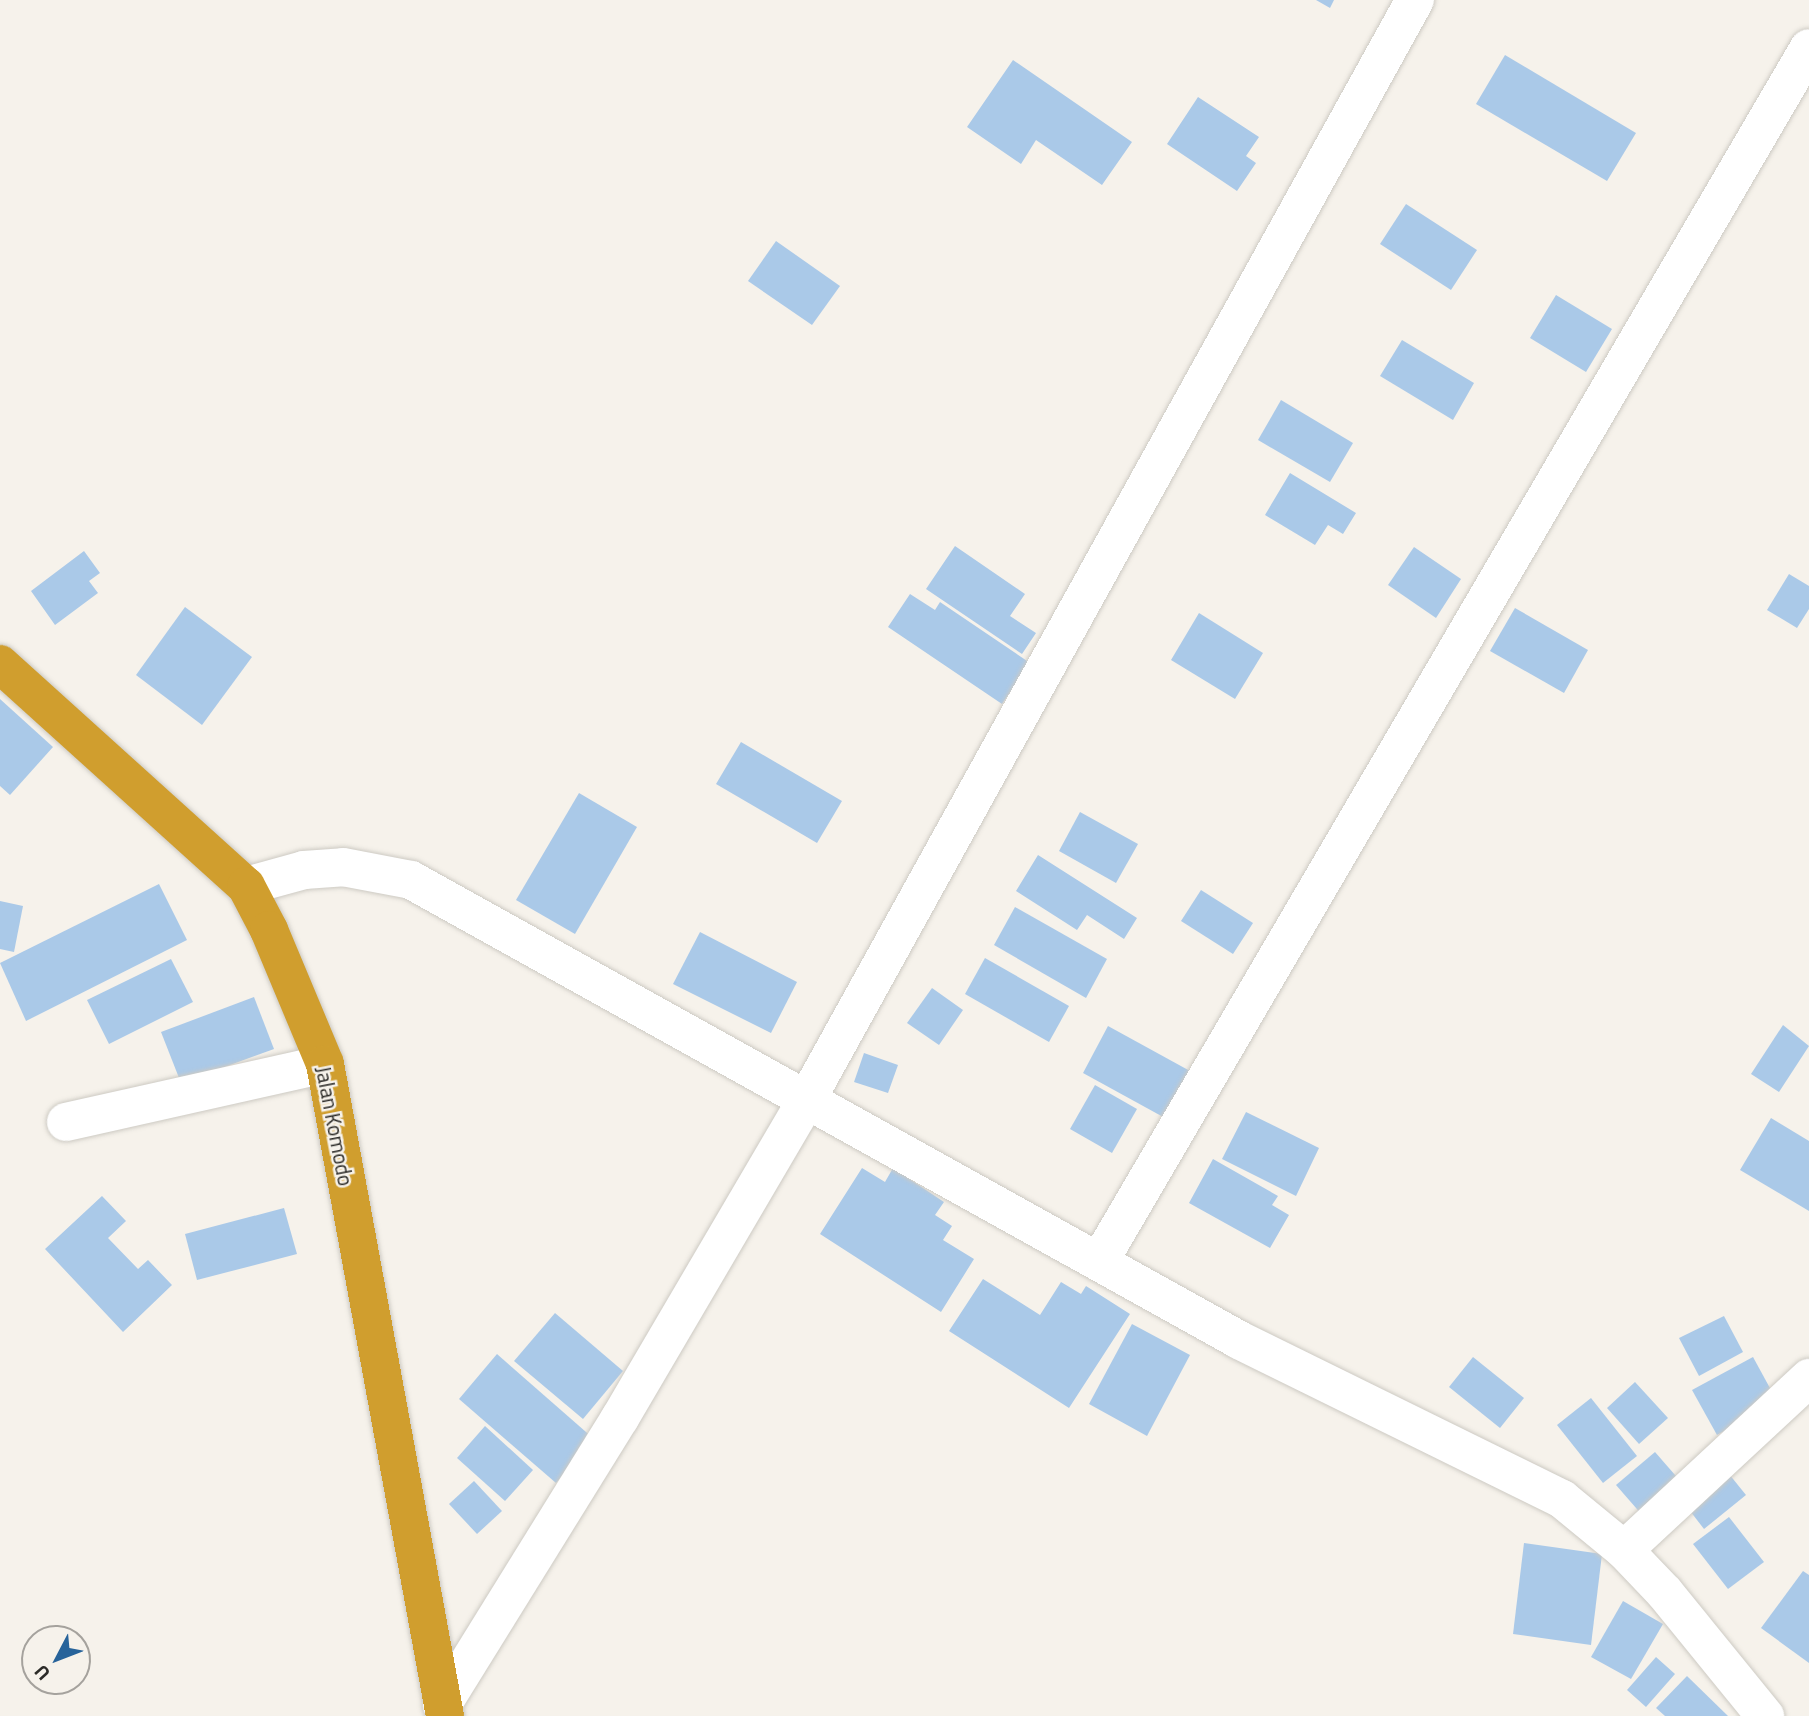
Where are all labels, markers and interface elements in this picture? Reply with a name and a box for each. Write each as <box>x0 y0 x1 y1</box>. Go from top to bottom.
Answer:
street label: Jalan Komodo <box>311 1064 359 1188</box>
north arrow <box>21 1625 91 1695</box>
text: U <box>27 1659 56 1687</box>

